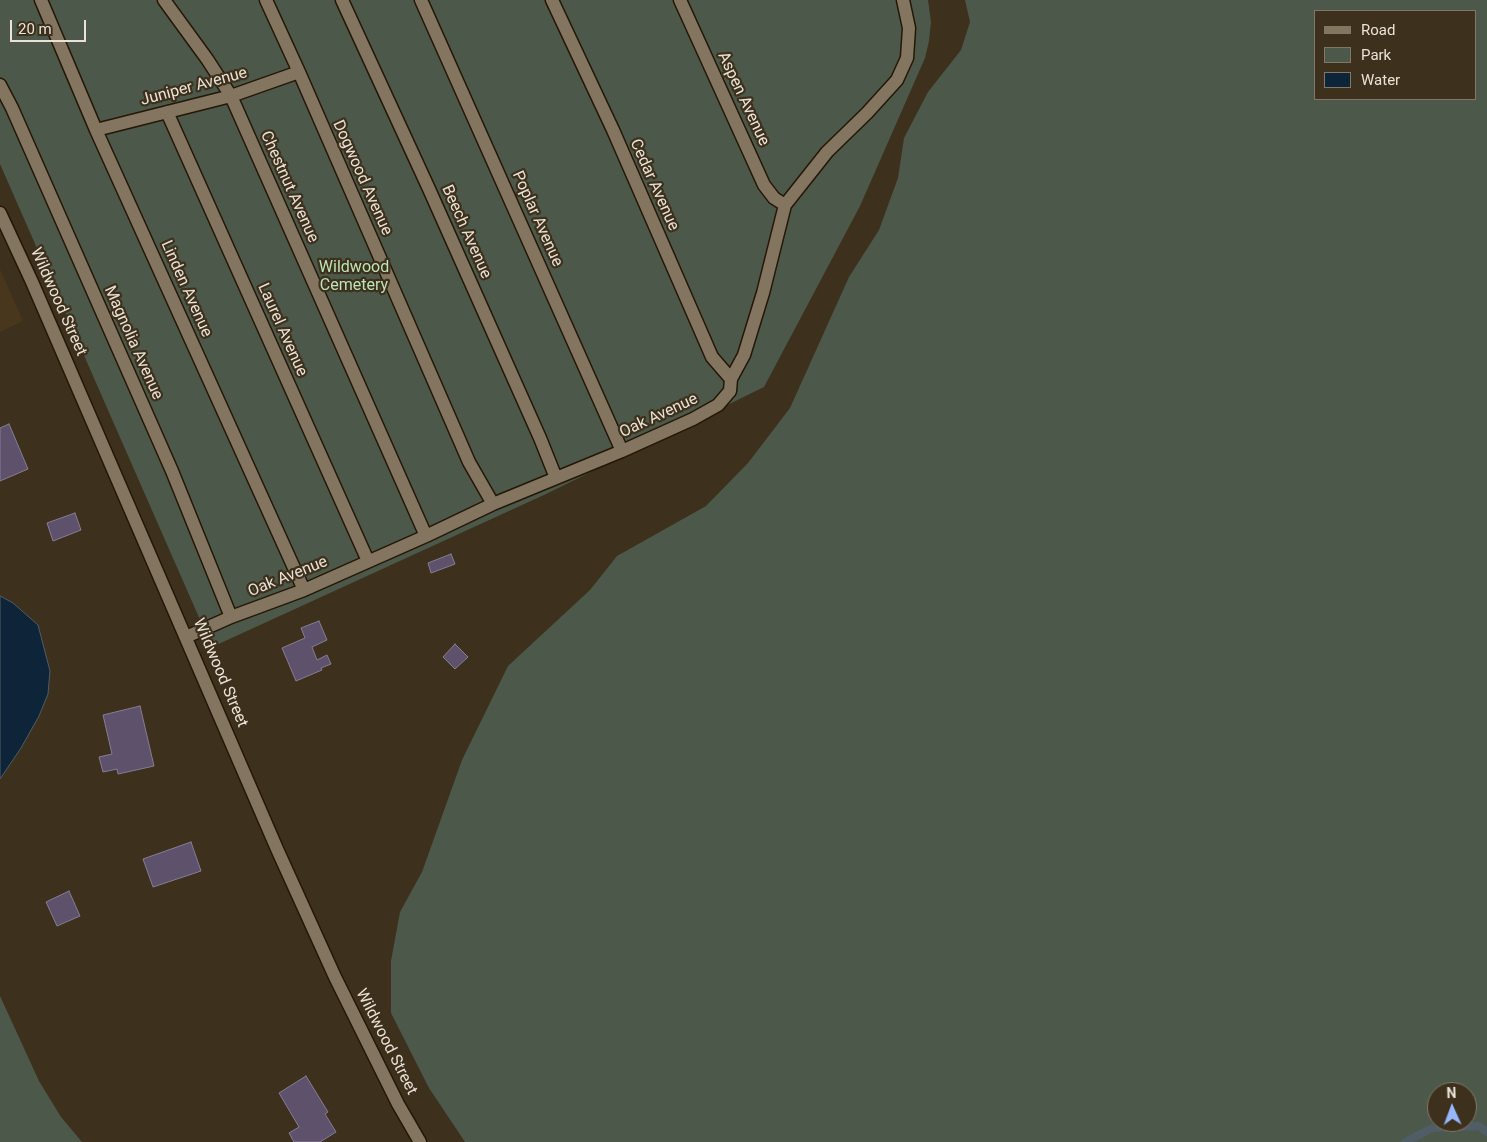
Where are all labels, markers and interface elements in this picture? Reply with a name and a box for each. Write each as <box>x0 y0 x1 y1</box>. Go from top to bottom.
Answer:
scale bar <box>12 10 89 42</box>
legend <box>1314 10 1477 100</box>
text: 20 m <box>18 20 52 38</box>
text: Road <box>1361 21 1395 39</box>
text: Park <box>1361 46 1391 64</box>
street label: Aspen Avenue <box>713 49 773 149</box>
street label: Juniper Avenue <box>139 64 249 110</box>
text: Water <box>1361 71 1400 89</box>
street label: Dogwood Avenue <box>328 117 396 239</box>
street label: Chestnut Avenue <box>256 128 322 246</box>
street label: Cedar Avenue <box>625 136 683 234</box>
street label: Poplar Avenue <box>507 168 567 270</box>
street label: Beech Avenue <box>437 182 495 282</box>
street label: Linden Avenue <box>156 238 216 340</box>
street label: Wildwood Street <box>26 245 90 359</box>
park label: Wildwood Cemetery <box>319 258 389 296</box>
street label: Laurel Avenue <box>253 280 311 380</box>
street label: Magnolia Avenue <box>99 283 167 403</box>
street label: Oak Avenue <box>617 390 701 442</box>
street label: Oak Avenue <box>245 552 331 602</box>
street label: Wildwood Street <box>188 616 252 730</box>
street label: Wildwood Street <box>351 986 421 1098</box>
north arrow <box>1427 1082 1477 1132</box>
text: N <box>1446 1085 1457 1101</box>

